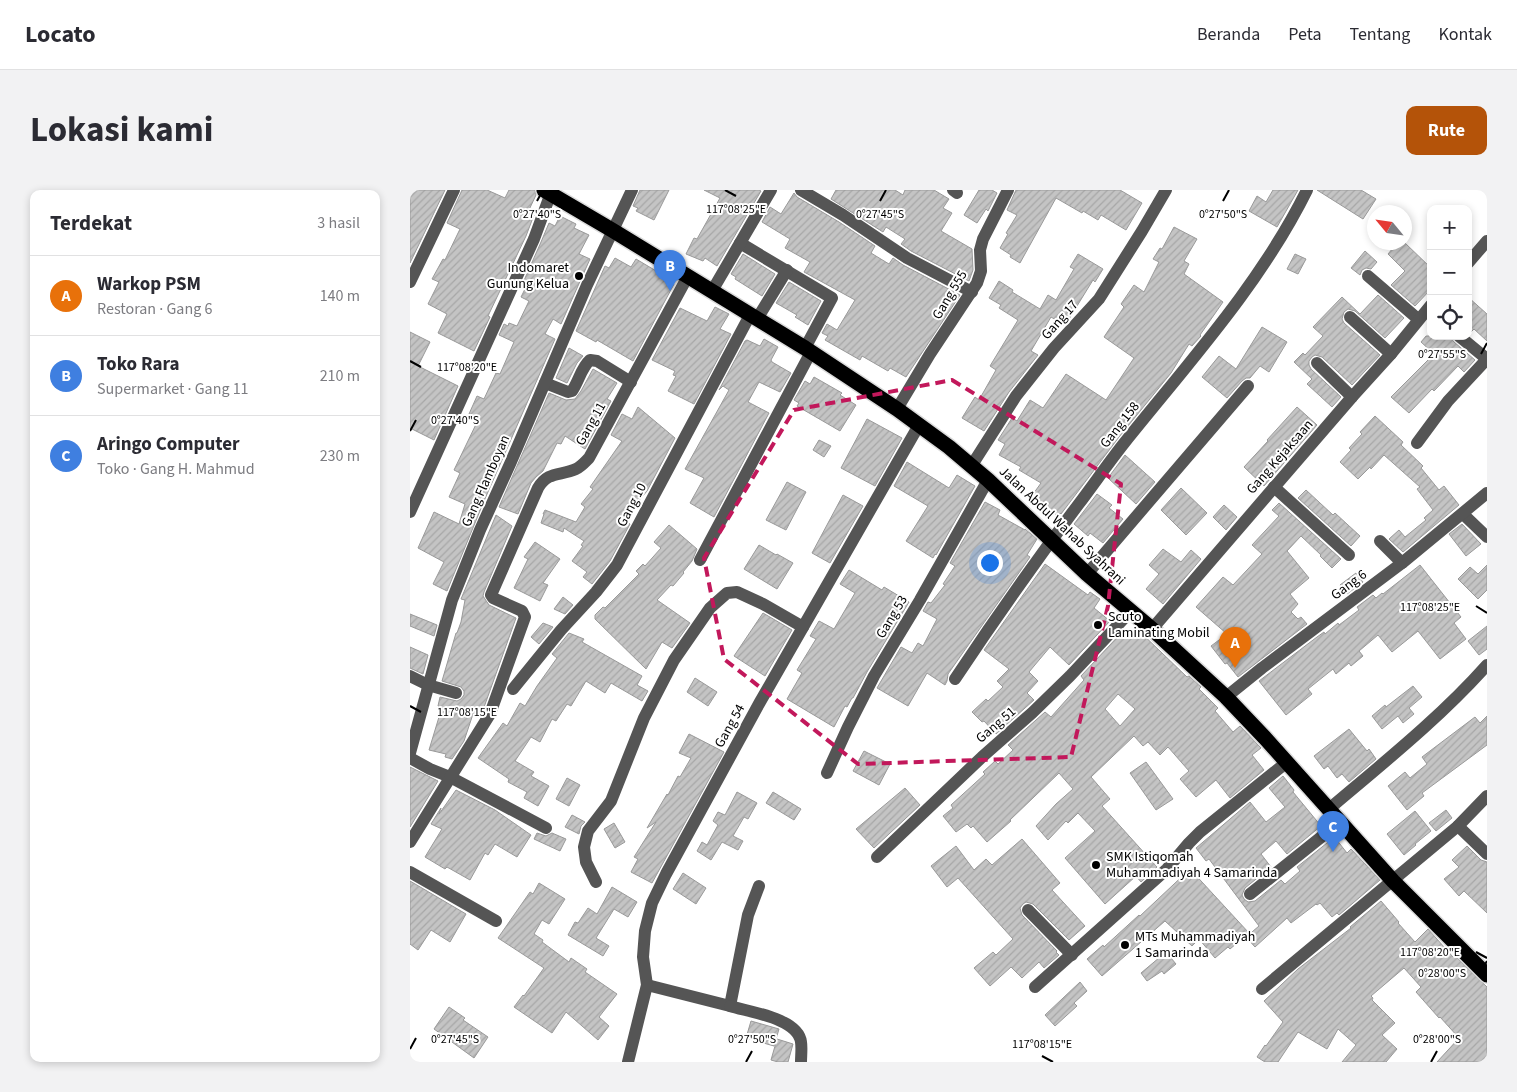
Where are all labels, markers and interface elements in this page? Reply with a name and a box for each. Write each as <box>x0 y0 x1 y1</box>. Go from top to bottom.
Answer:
text: Locato <box>25 17 96 52</box>
text: Beranda <box>1197 22 1260 47</box>
text: Peta <box>1288 22 1321 47</box>
text: Tentang <box>1349 22 1410 47</box>
text: Kontak <box>1438 22 1492 47</box>
text: Lokasi kami <box>30 105 213 155</box>
button: Rute <box>1406 106 1487 155</box>
text: 117°08'25"E <box>706 201 766 218</box>
north arrow <box>1367 205 1412 250</box>
map controls <box>1427 205 1472 340</box>
button: + <box>1427 205 1472 250</box>
text: 0°27'40"S <box>513 206 561 223</box>
text: 0°27'45"S <box>856 206 904 223</box>
text: 0°27'50"S <box>1199 206 1247 223</box>
text: Terdekat <box>50 208 132 238</box>
text: 3 hasil <box>317 212 360 234</box>
pin: B <box>654 250 686 291</box>
button: − <box>1427 250 1472 295</box>
place label: Indomaret Gunung Kelua <box>487 258 569 294</box>
street label: Gang 555 <box>927 267 973 323</box>
marker: Indomaret Gunung Kelua <box>573 270 585 282</box>
text: Warkop PSM <box>97 271 201 298</box>
text: A <box>61 285 71 307</box>
text: 140 m <box>320 285 360 307</box>
button: locate <box>1427 295 1472 340</box>
street label: Gang 17 <box>1037 296 1083 344</box>
text: Restoran · Gang 6 <box>97 298 212 320</box>
text: 0°27'55"S <box>1418 346 1466 363</box>
text: Toko Rara <box>97 351 179 378</box>
text: 117°08'20"E <box>437 359 497 376</box>
text: B <box>61 365 71 387</box>
text: 210 m <box>320 365 360 387</box>
text: Supermarket · Gang 11 <box>97 378 249 400</box>
street label: Gang 158 <box>1095 398 1145 452</box>
street label: Gang 11 <box>571 399 611 449</box>
text: 0°27'40"S <box>431 412 479 429</box>
street label: Gang Kejaksaan <box>1242 415 1318 499</box>
text: Aringo Computer <box>97 431 240 458</box>
street label: Gang Flamboyan <box>457 432 515 530</box>
text: C <box>61 445 71 467</box>
text: 230 m <box>320 445 360 467</box>
text: Toko · Gang H. Mahmud <box>97 458 255 480</box>
street label: Jalan Abdul Wahab Syahrani <box>994 462 1130 590</box>
street label: Gang 10 <box>612 479 652 530</box>
your location <box>977 550 1003 576</box>
street label: Gang 6 <box>1327 565 1371 605</box>
street label: Gang 53 <box>871 592 913 642</box>
text: 117°08'25"E <box>1400 599 1460 616</box>
place label: Scuto Laminating Mobil <box>1108 607 1210 643</box>
marker: Scuto Laminating Mobil <box>1092 619 1104 631</box>
pin: A <box>1219 627 1251 668</box>
street label: Gang 54 <box>710 701 750 751</box>
street label: Gang 51 <box>972 702 1020 748</box>
text: 117°08'15"E <box>437 704 497 721</box>
pin: C <box>1317 811 1349 852</box>
place label: SMK Istiqomah Muhammadiyah 4 Samarinda <box>1106 847 1277 883</box>
marker: SMK Istiqomah Muhammadiyah 4 Samarinda <box>1090 859 1102 871</box>
place label: MTs Muhammadiyah 1 Samarinda <box>1135 927 1255 963</box>
marker: MTs Muhammadiyah 1 Samarinda <box>1119 939 1131 951</box>
text: 117°08'20"E <box>1400 944 1460 961</box>
text: 0°28'00"S <box>1418 965 1466 982</box>
text: 0°27'45"S <box>431 1031 479 1048</box>
text: 0°27'50"S <box>728 1031 776 1048</box>
text: 0°28'00"S <box>1413 1031 1461 1048</box>
text: 117°08'15"E <box>1012 1036 1072 1053</box>

